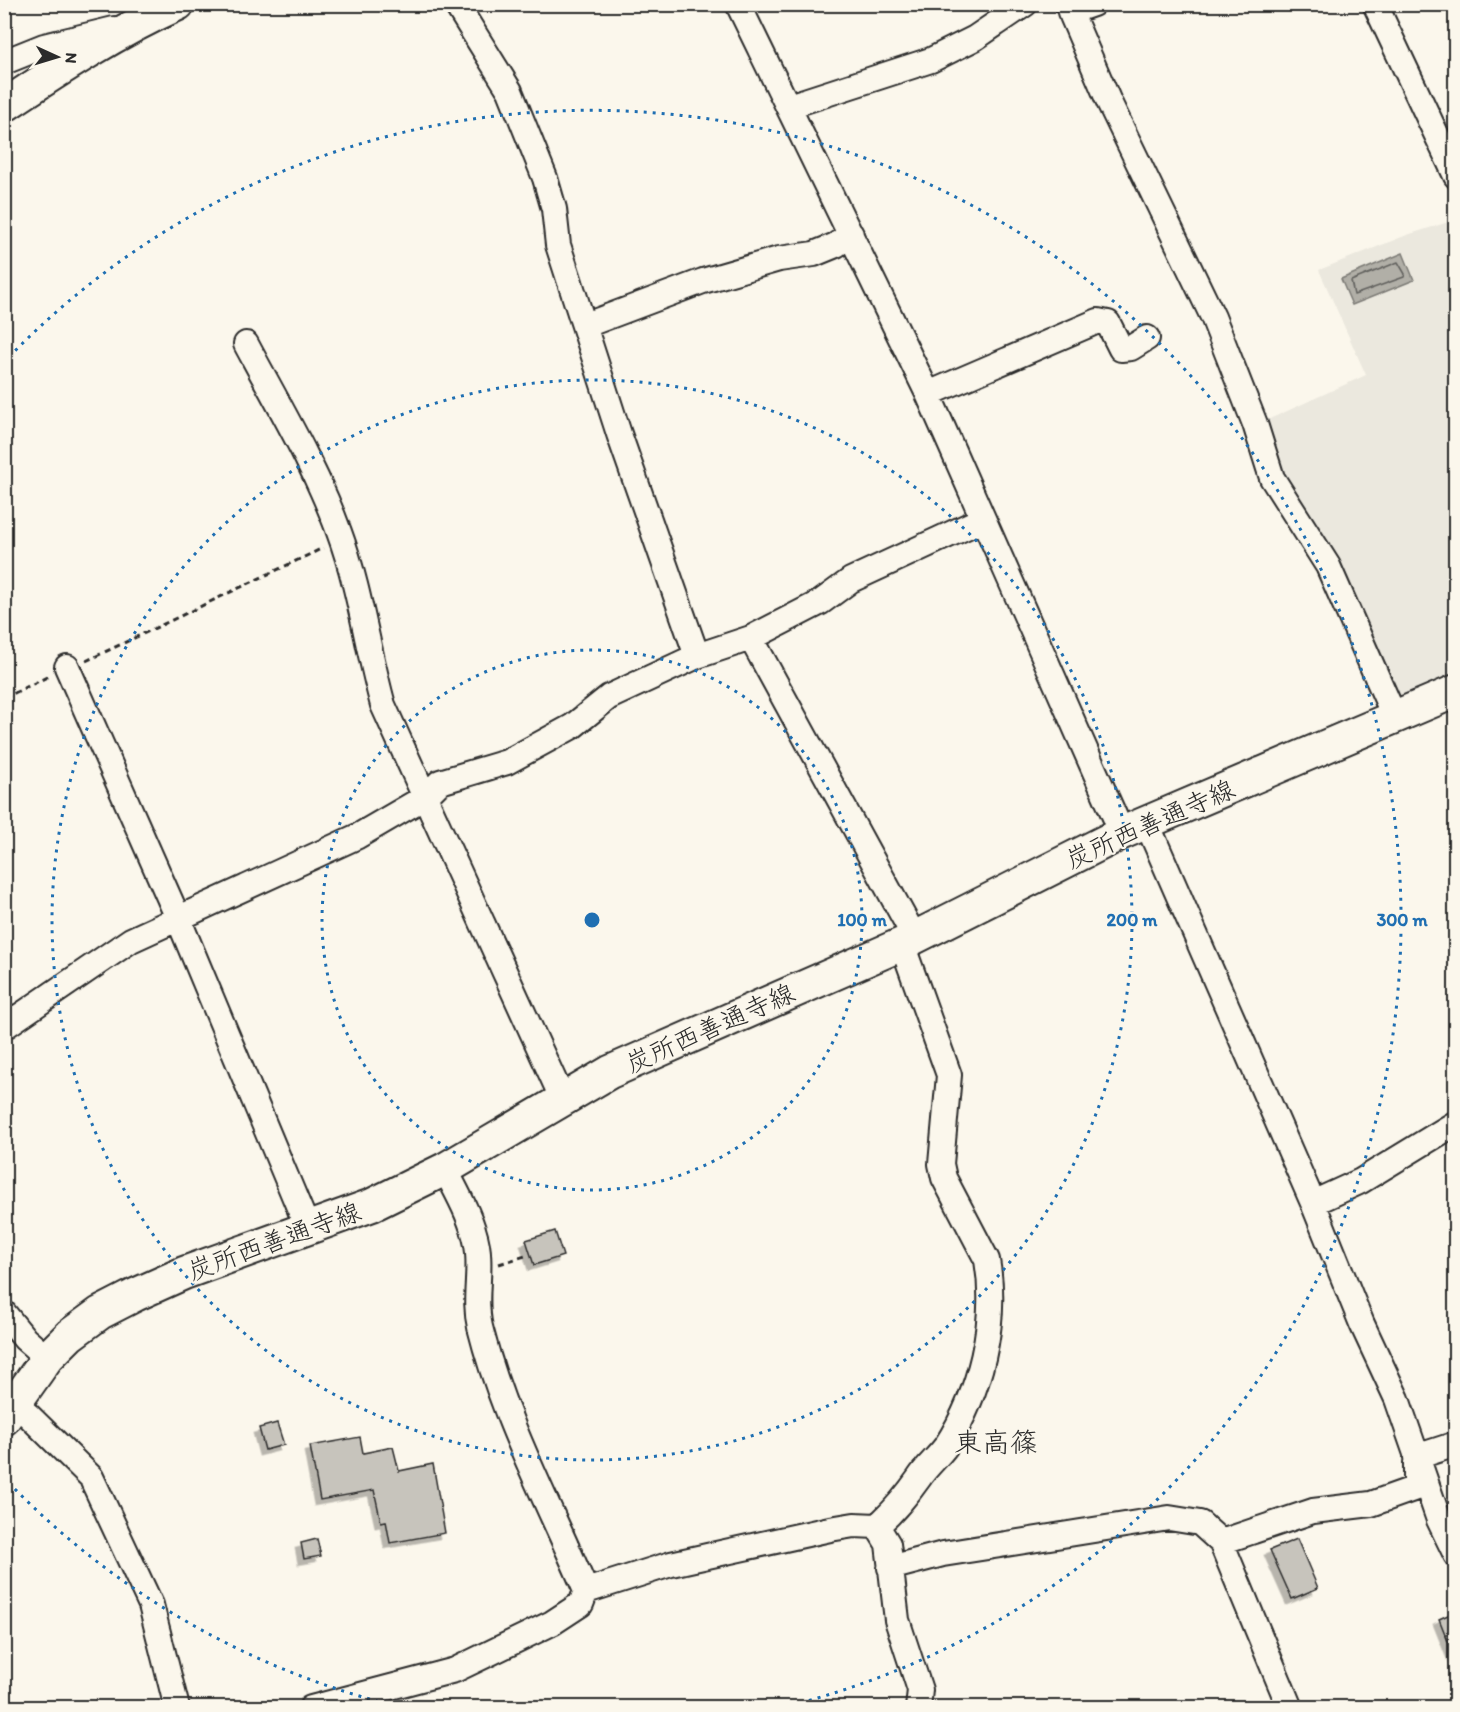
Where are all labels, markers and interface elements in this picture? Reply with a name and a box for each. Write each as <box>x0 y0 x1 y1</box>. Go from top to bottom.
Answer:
north arrow <box>27 27 87 87</box>
text: N <box>62 52 81 64</box>
street label: 炭所西善通寺線 <box>1060 772 1240 876</box>
text: 100 m <box>837 909 888 931</box>
text: 200 m <box>1107 909 1158 931</box>
text: 300 m <box>1376 909 1428 931</box>
centre of rings <box>582 910 602 930</box>
street label: 炭所西善通寺線 <box>620 976 800 1080</box>
street label: 炭所西善通寺線 <box>183 1195 365 1287</box>
district label: 東高篠 <box>954 1425 1038 1459</box>

